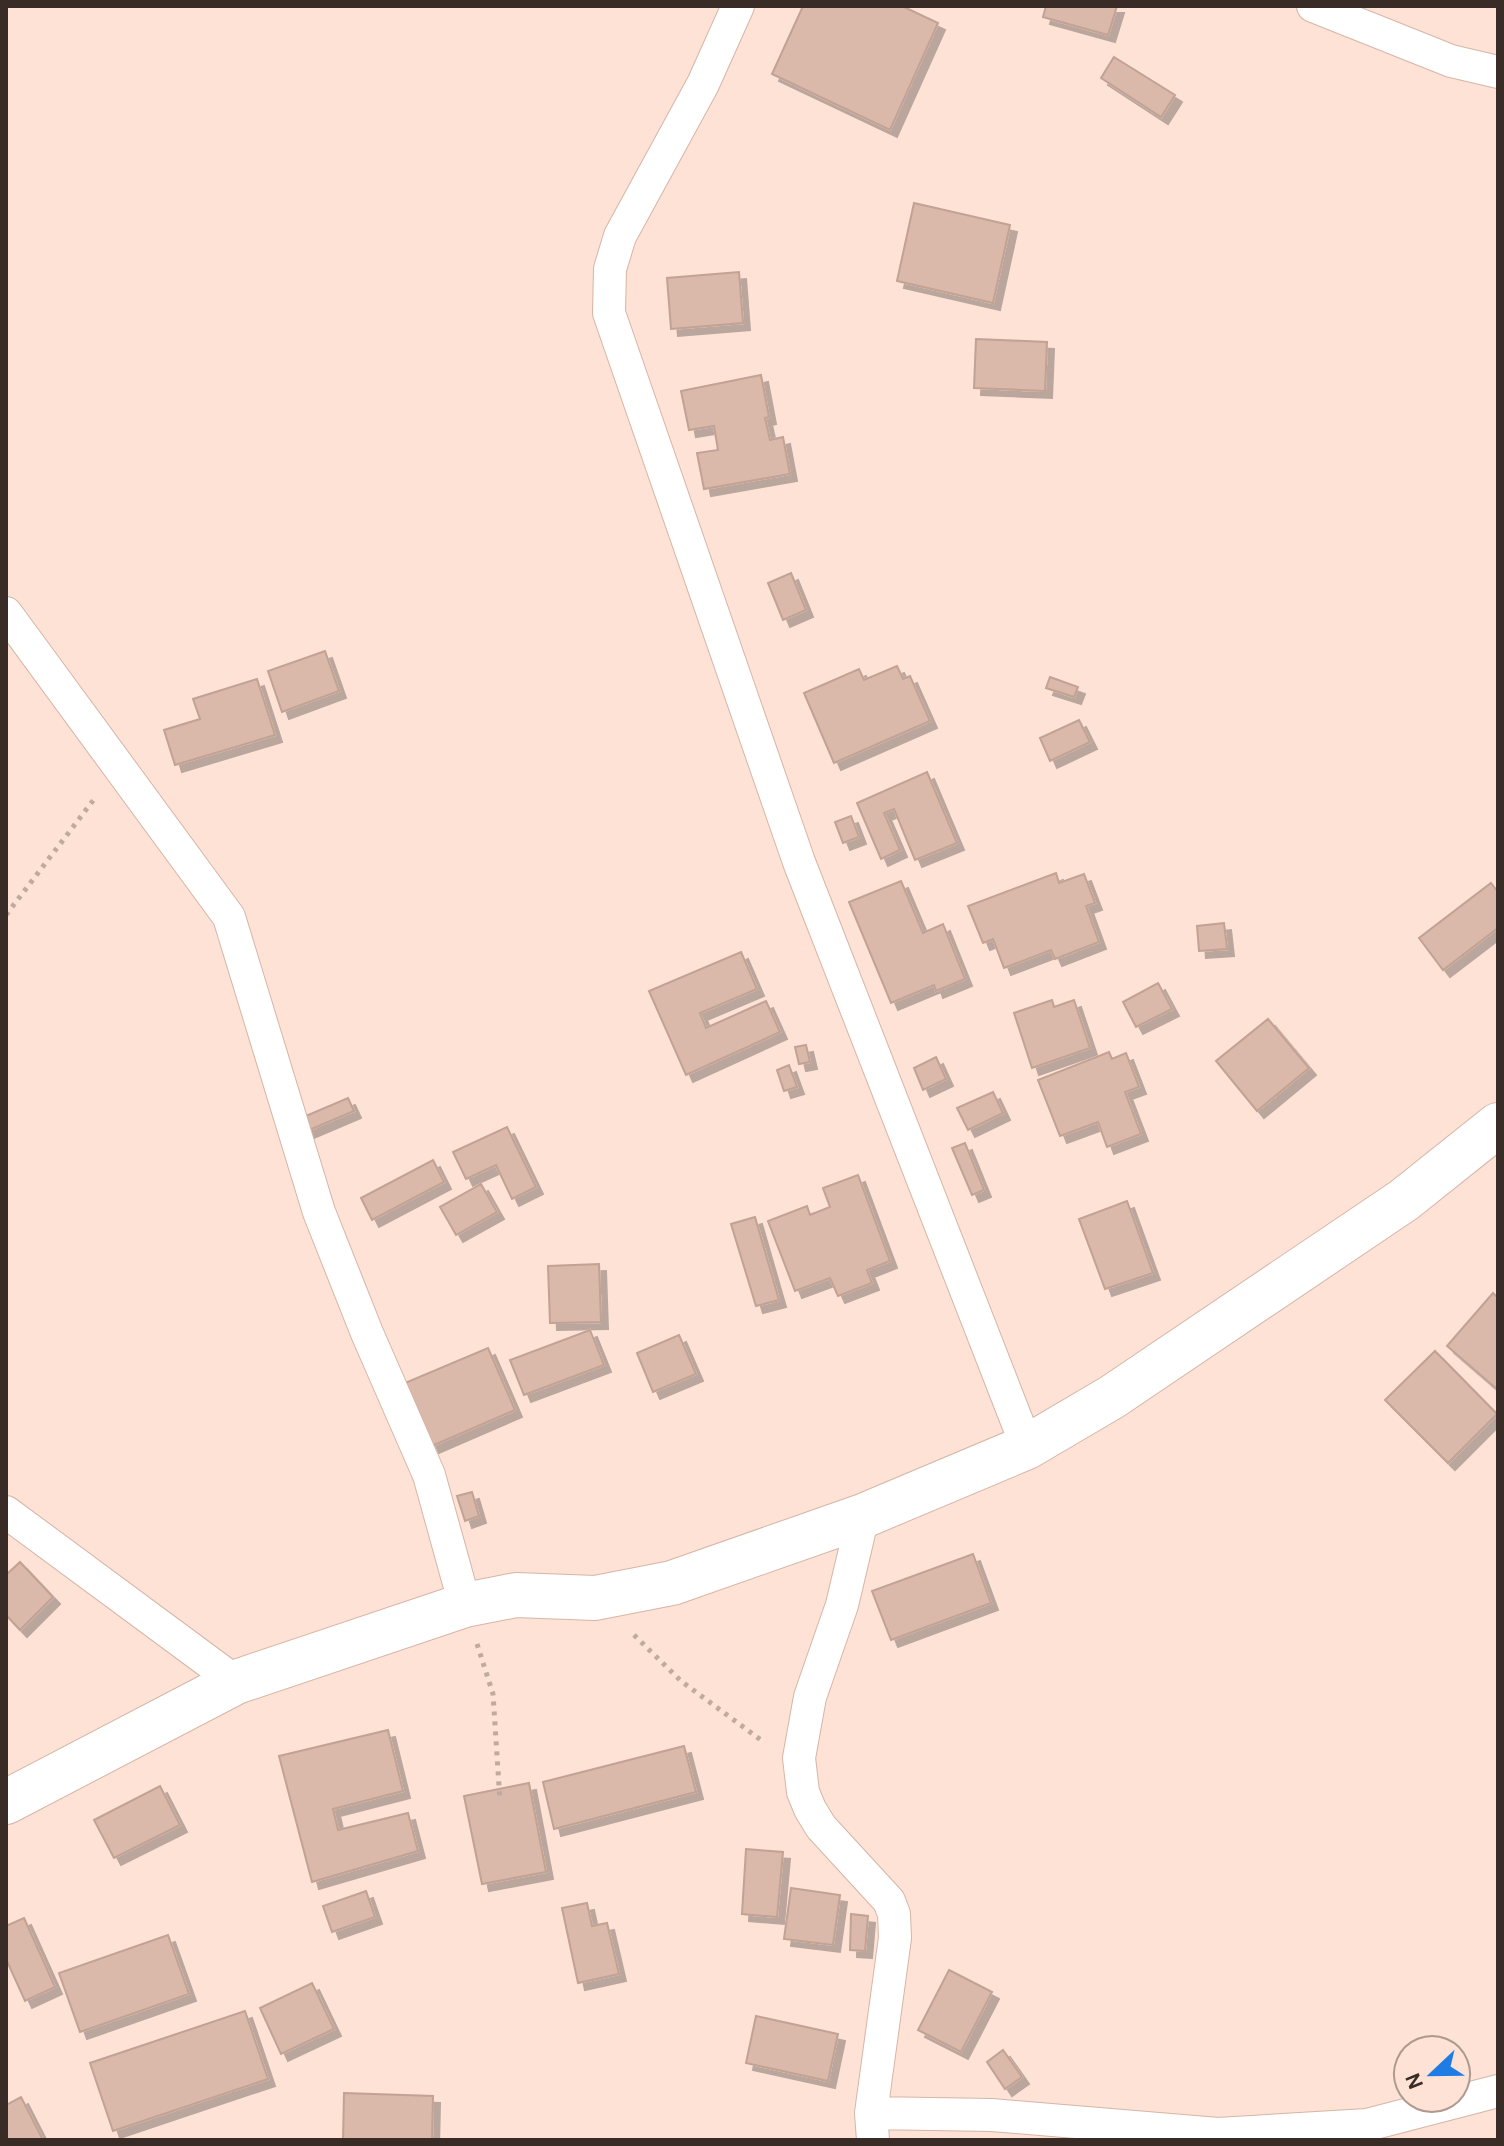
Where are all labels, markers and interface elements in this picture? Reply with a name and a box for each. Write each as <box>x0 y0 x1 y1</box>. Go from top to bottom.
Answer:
north arrow <box>1392 2034 1472 2114</box>
text: N <box>1399 2069 1429 2093</box>

